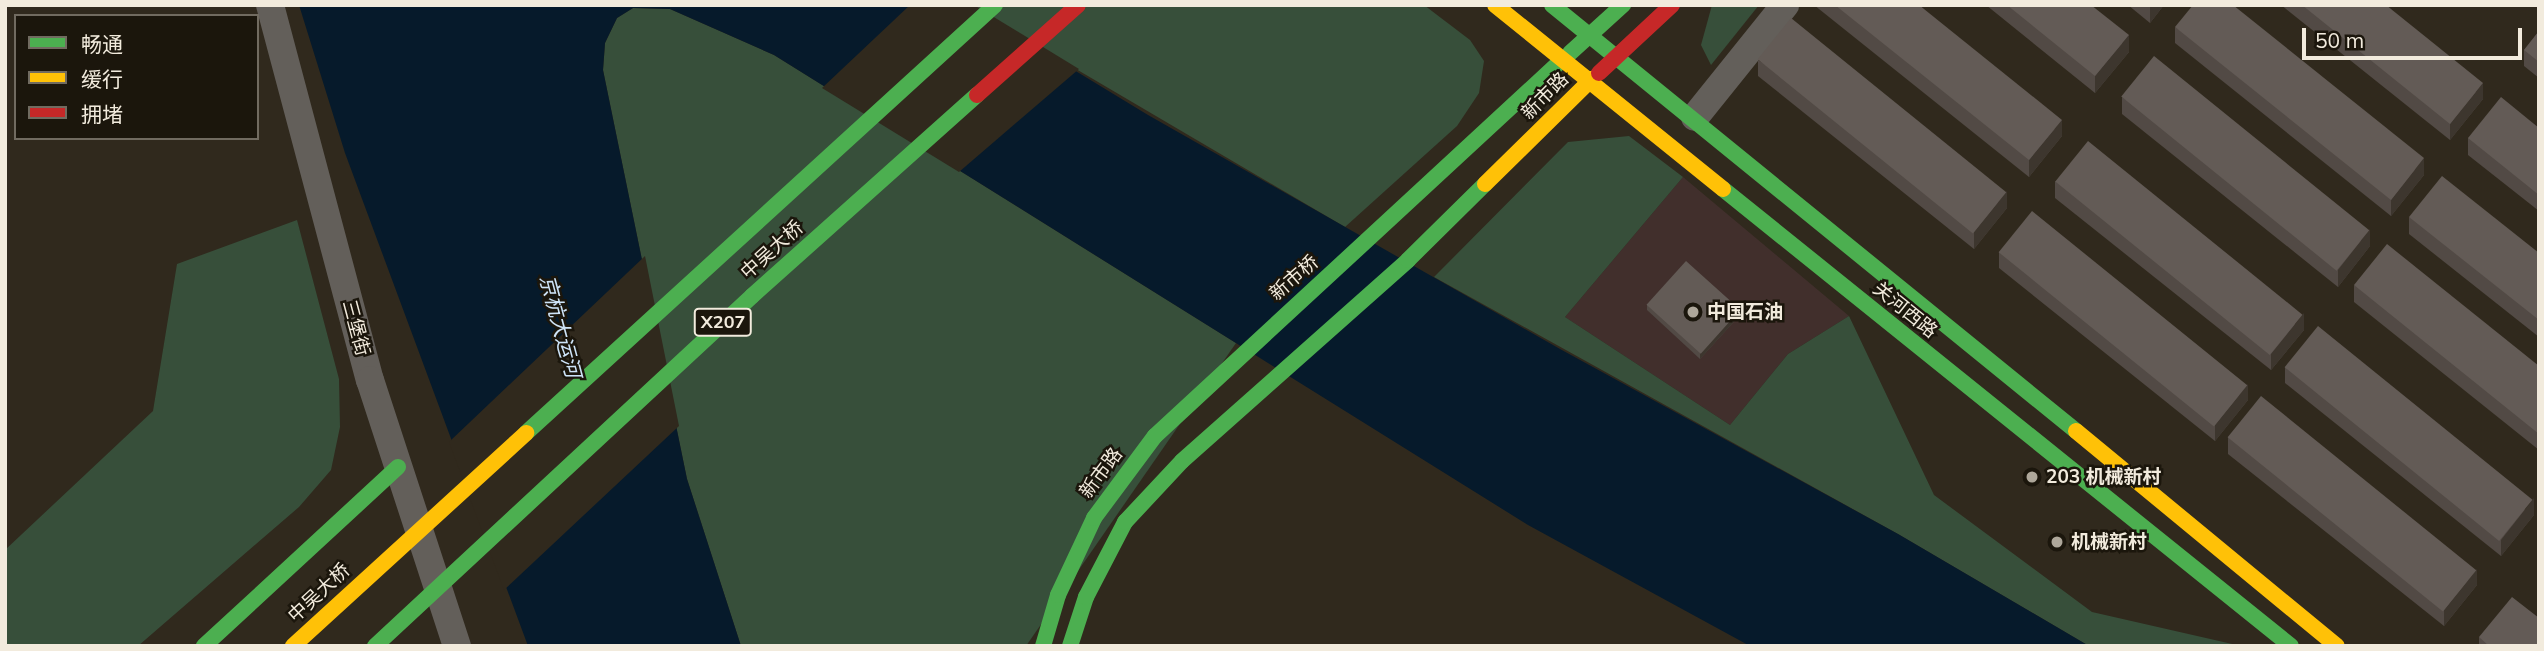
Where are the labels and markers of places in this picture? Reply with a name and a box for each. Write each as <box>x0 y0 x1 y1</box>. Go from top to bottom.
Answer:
place label: 中国石油 <box>1707 301 1783 323</box>
marker: 中国石油 <box>1685 304 1701 320</box>
place label: 203 机械新村 <box>2046 466 2161 488</box>
marker: 203 机械新村 <box>2024 469 2040 485</box>
place label: 机械新村 <box>2071 531 2147 553</box>
marker: 机械新村 <box>2049 534 2065 550</box>

